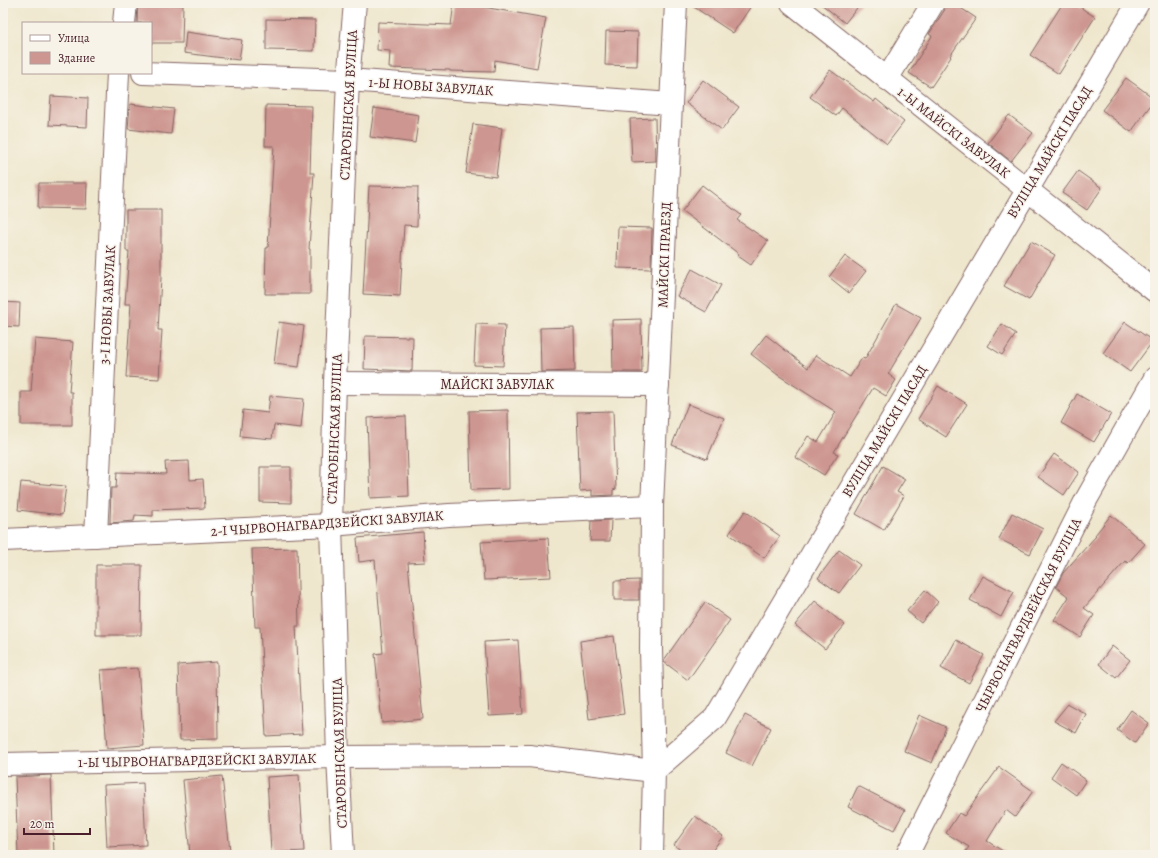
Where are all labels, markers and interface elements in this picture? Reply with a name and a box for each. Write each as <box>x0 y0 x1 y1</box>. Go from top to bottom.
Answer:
legend <box>22 22 152 74</box>
street label: СТАРОБІНСКАЯ ВУЛІЦА <box>335 28 362 181</box>
text: Улица <box>58 30 90 46</box>
text: Здание <box>58 50 95 66</box>
street label: 1-Ы НОВЫ ЗАВУЛАК <box>368 73 494 100</box>
street label: 1-Ы МАЙСКІ ЗАВУЛАК <box>894 82 1014 182</box>
street label: ВУЛІЦА МАЙСКІ ПАСАД <box>1002 83 1096 222</box>
street label: МАЙСКІ ПРАЕЗД <box>653 202 676 308</box>
street label: 3-І НОВЫ ЗАВУЛАК <box>95 245 120 365</box>
street label: СТАРОБІНСКАЯ ВУЛІЦА <box>322 353 347 505</box>
street label: ВУЛІЦА МАЙСКІ ПАСАД <box>837 362 931 501</box>
street label: МАЙСКІ ЗАВУЛАК <box>440 375 554 394</box>
street label: 2-І ЧЫРВОНАГВАРДЗЕЙСКІ ЗАВУЛАК <box>210 506 444 541</box>
street label: ЧЫРВОНАГВАРДЗЕЙСКАЯ ВУЛІЦА <box>971 514 1086 716</box>
street label: СТАРОБІНСКАЯ ВУЛІЦА <box>327 676 352 829</box>
street label: 1-Ы ЧЫРВОНАГВАРДЗЕЙСКІ ЗАВУЛАК <box>78 749 316 772</box>
scale bar <box>24 810 90 836</box>
text: 20 m <box>30 816 54 832</box>

